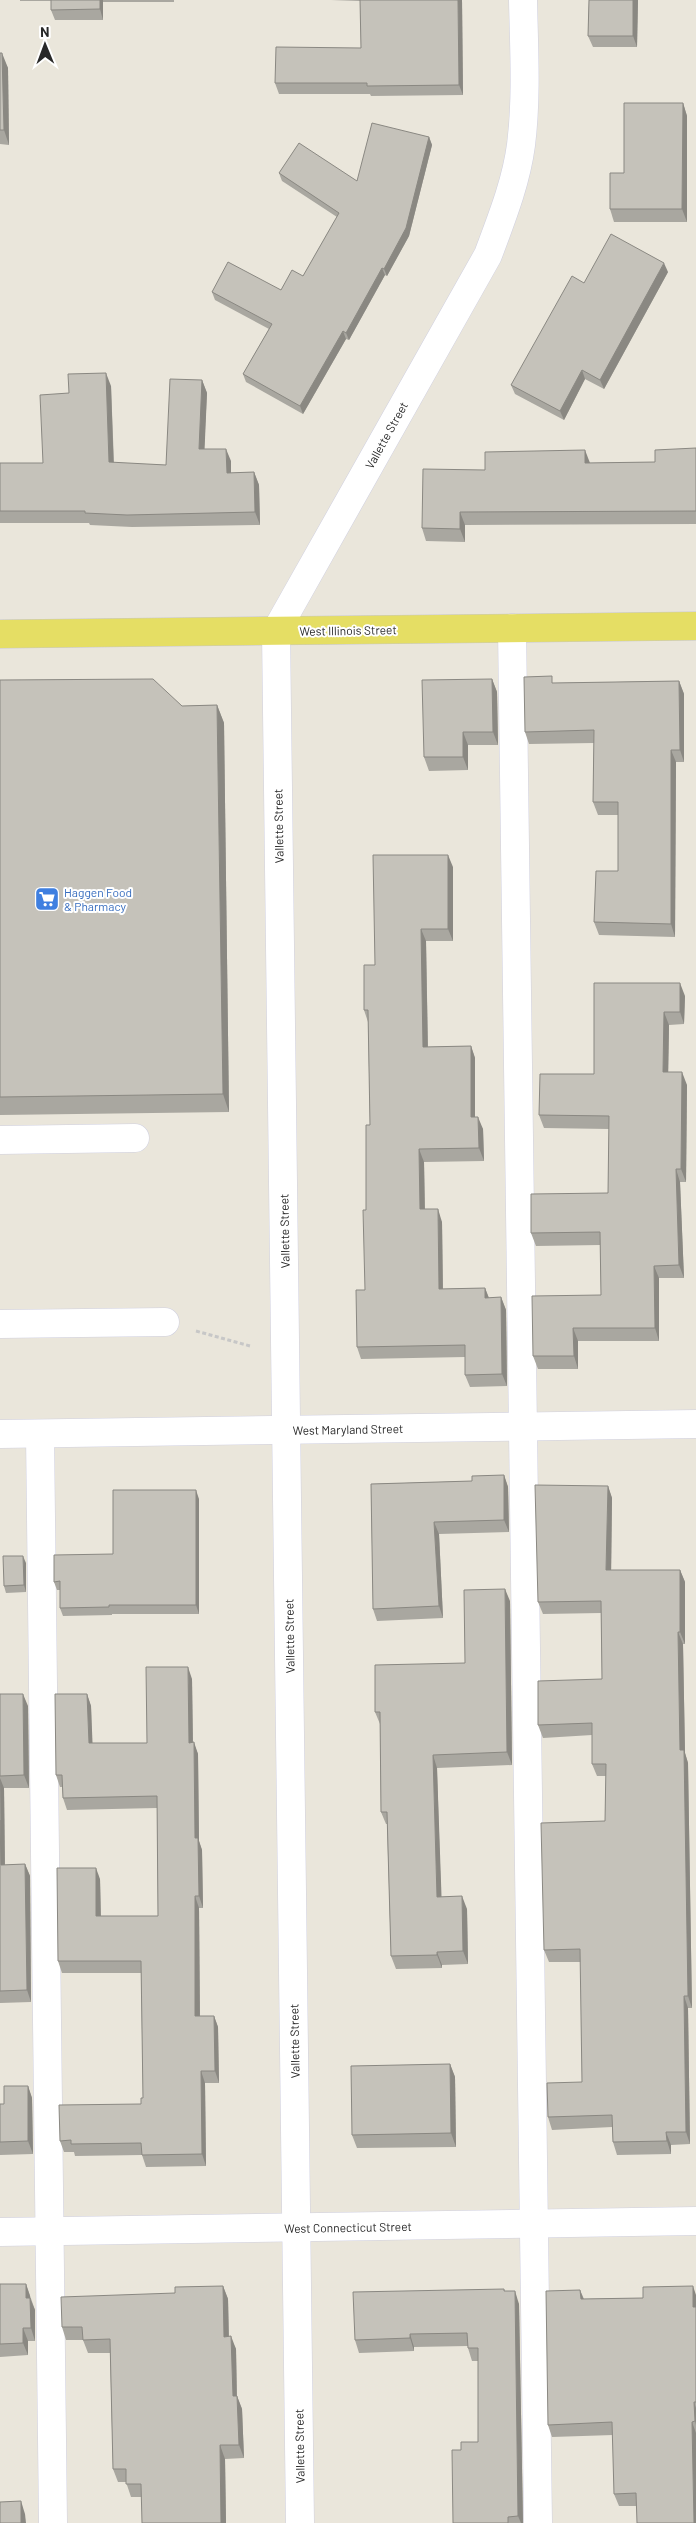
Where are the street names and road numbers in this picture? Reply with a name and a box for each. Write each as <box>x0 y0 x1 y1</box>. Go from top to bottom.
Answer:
street label: Vallette Street <box>362 399 410 471</box>
street label: West Illinois Street <box>299 622 397 638</box>
street label: Vallette Street <box>270 789 286 863</box>
street label: Vallette Street <box>276 1194 292 1268</box>
street label: West Maryland Street <box>293 1421 403 1437</box>
street label: Vallette Street <box>281 1599 297 1673</box>
street label: Vallette Street <box>286 2004 302 2078</box>
street label: West Connecticut Street <box>284 2219 412 2235</box>
street label: Vallette Street <box>291 2409 307 2483</box>

